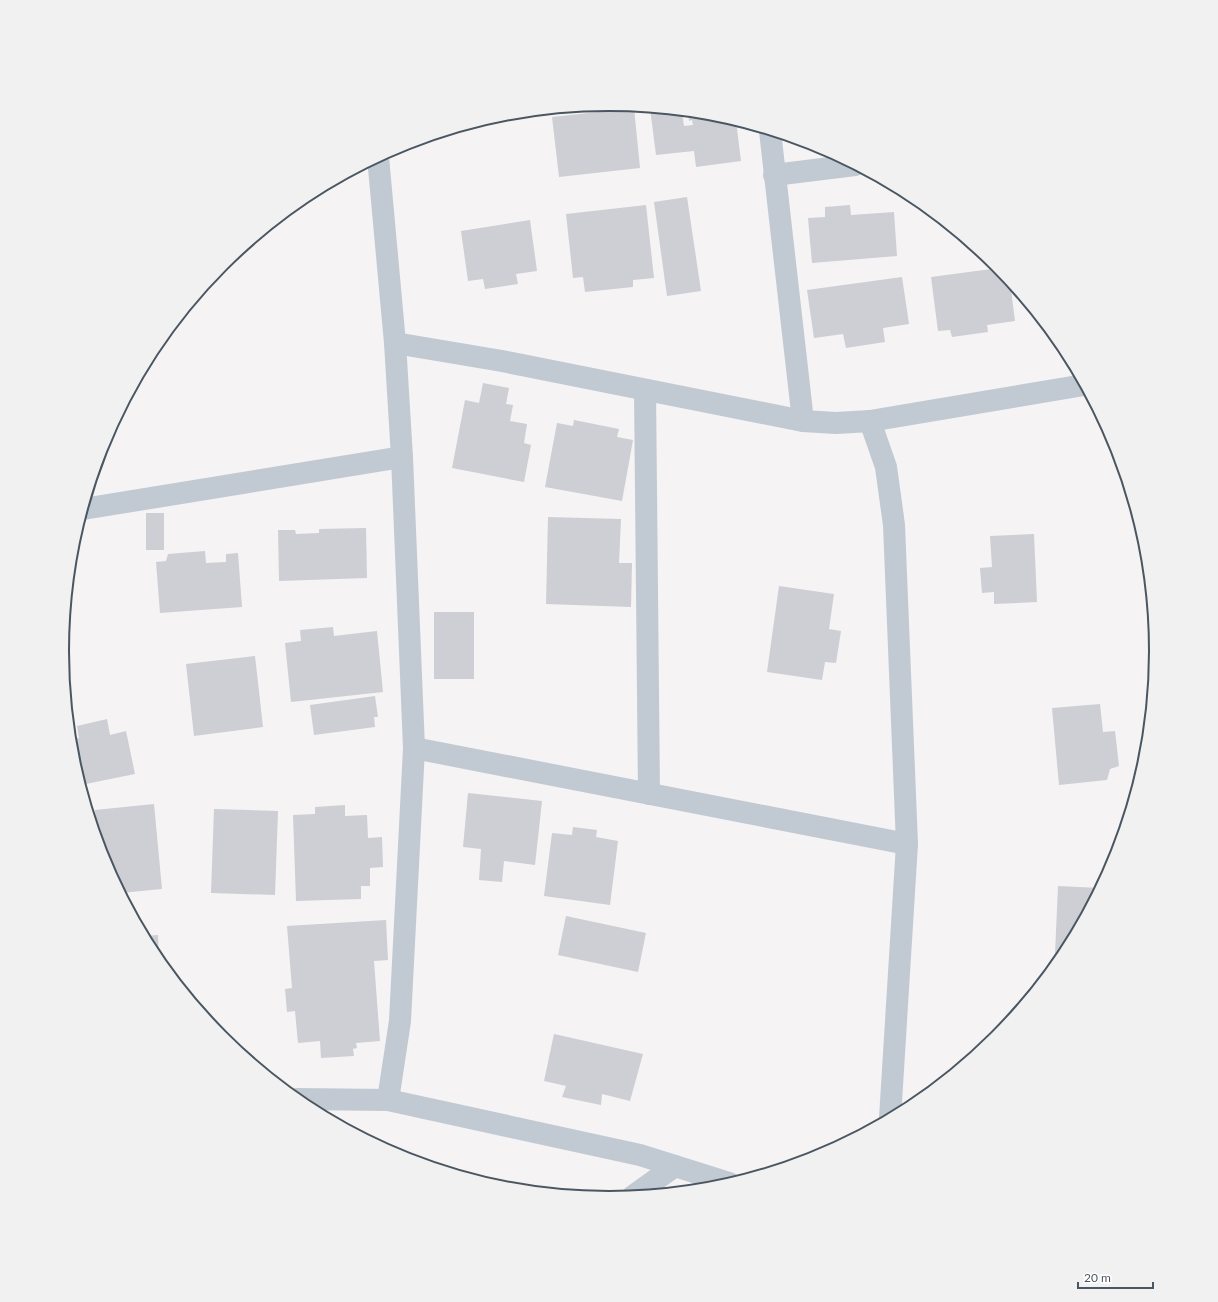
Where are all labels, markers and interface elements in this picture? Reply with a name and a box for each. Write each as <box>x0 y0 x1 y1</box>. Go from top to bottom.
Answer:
scale bar <box>1078 1264 1153 1290</box>
text: 20 m <box>1084 1270 1111 1285</box>

